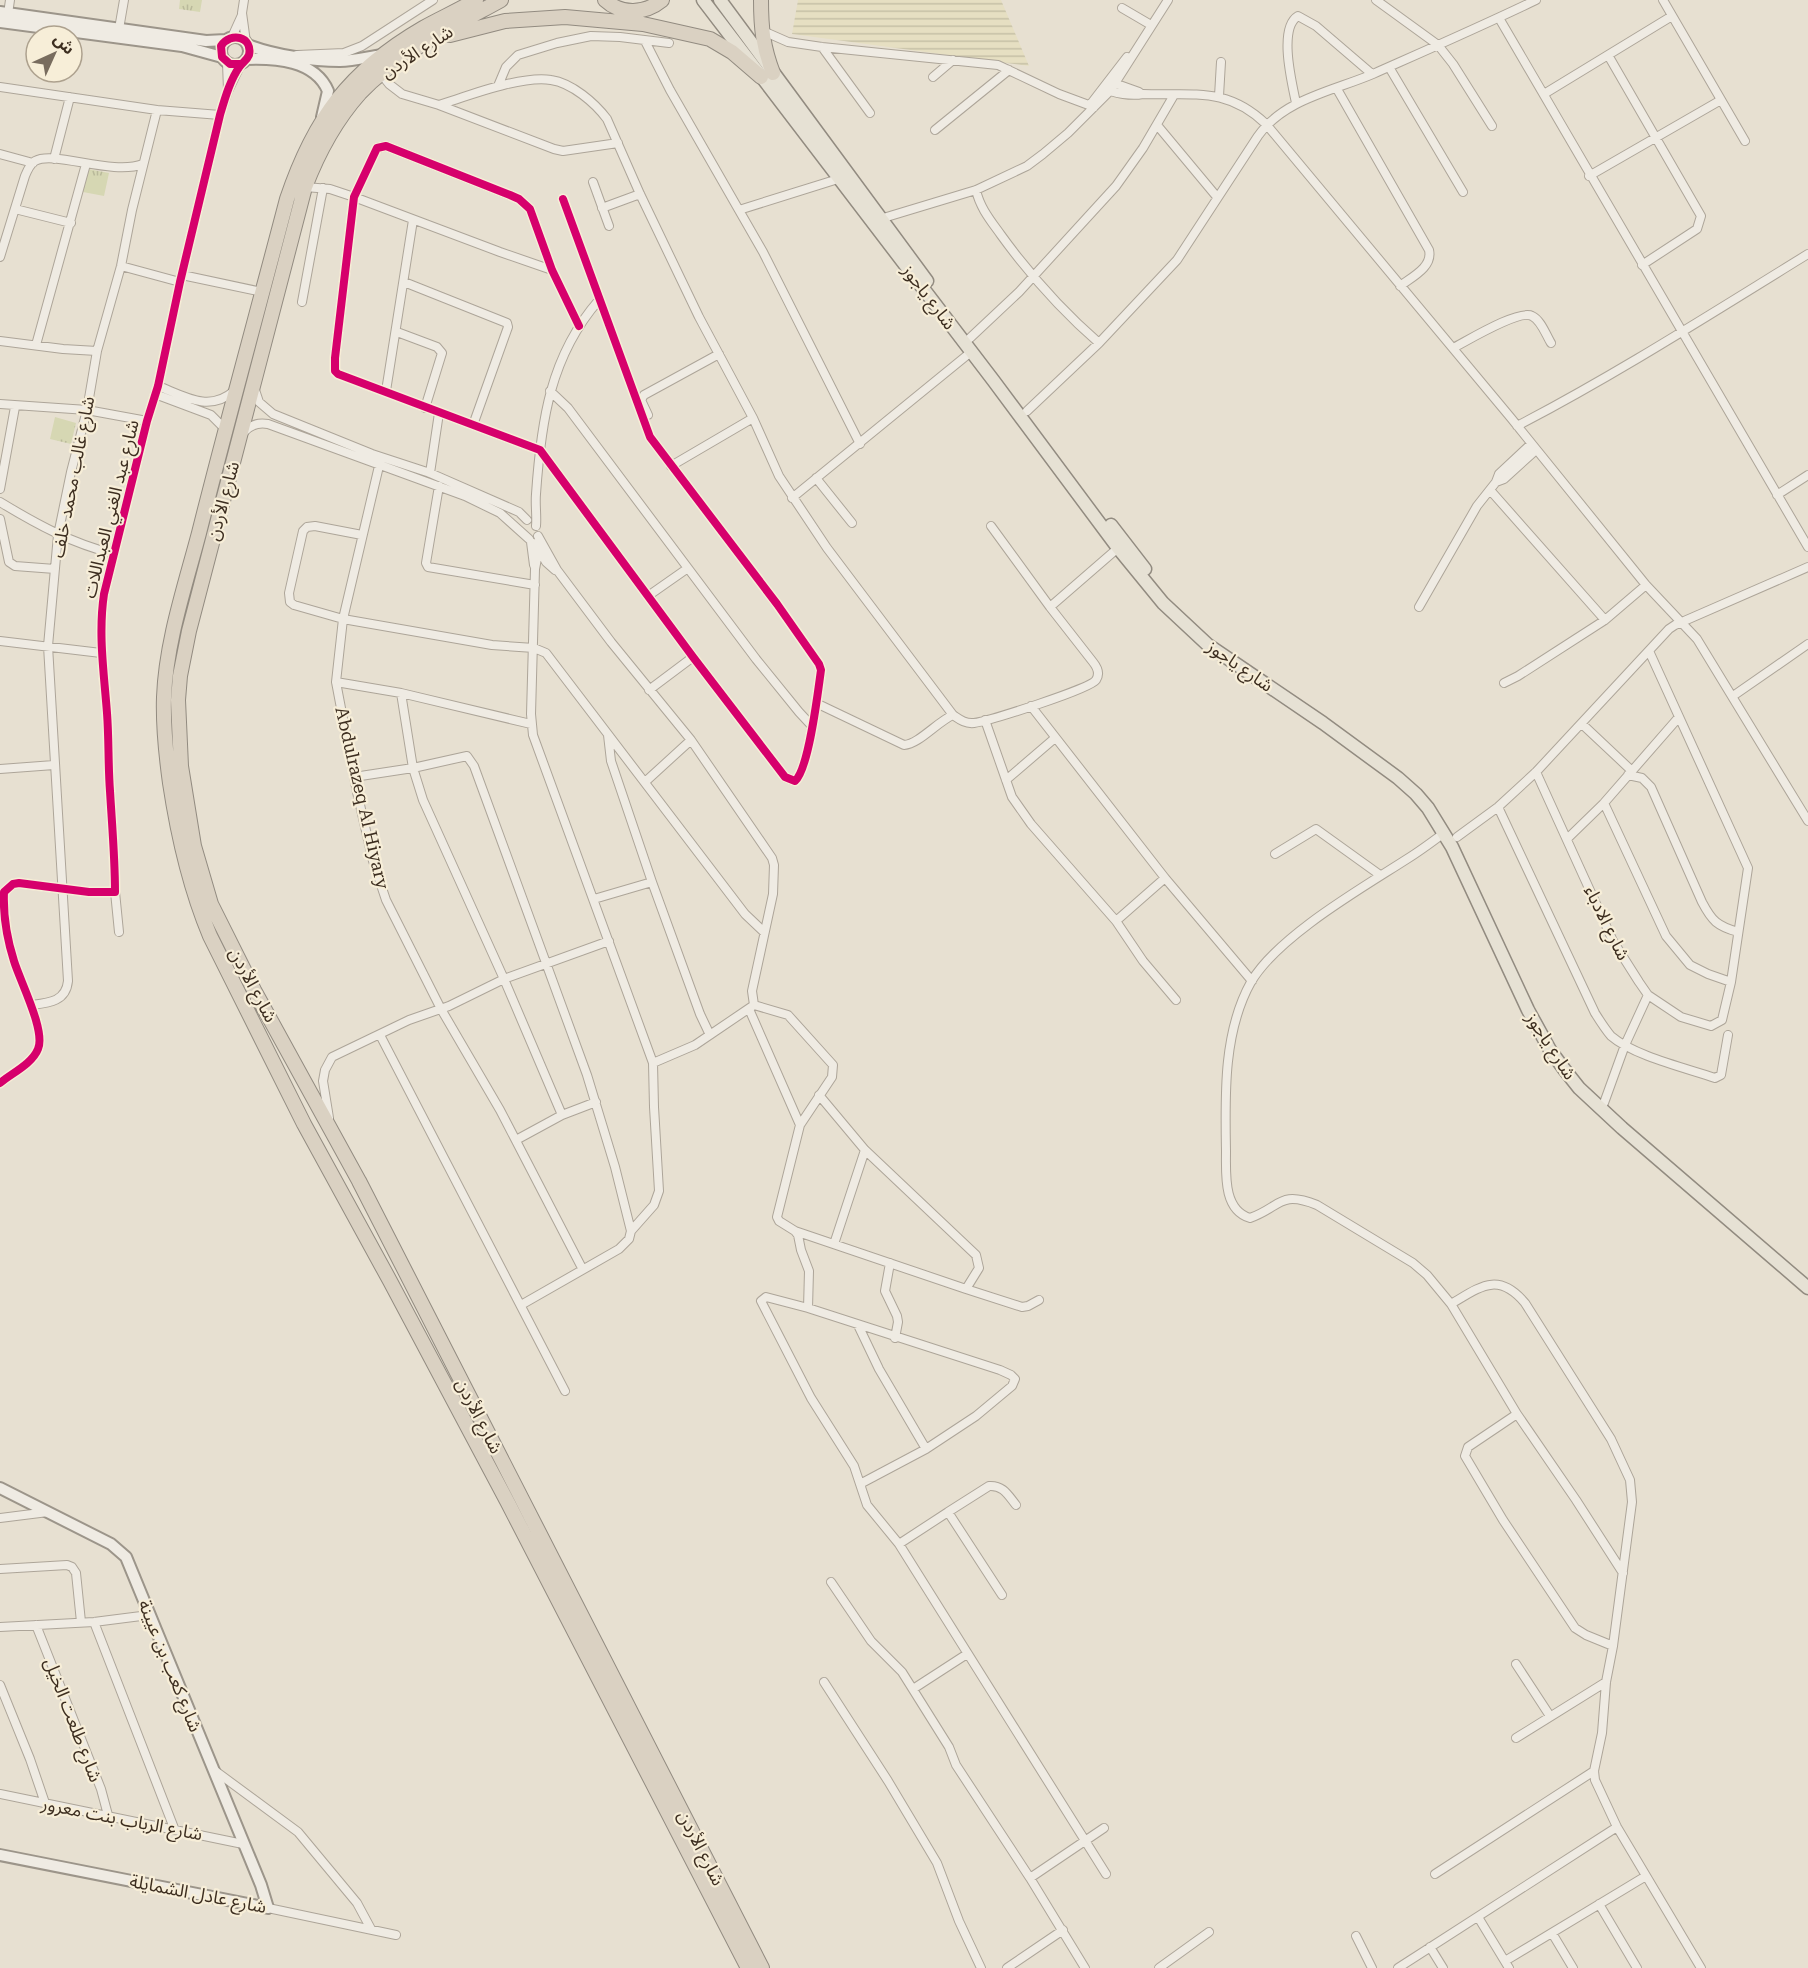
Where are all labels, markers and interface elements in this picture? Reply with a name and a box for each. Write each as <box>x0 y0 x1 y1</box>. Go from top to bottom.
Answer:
street label: شارع الأردن <box>377 21 459 86</box>
north arrow <box>24 24 84 84</box>
text: ش <box>50 29 79 58</box>
street label: شارع ياجوز <box>894 259 961 336</box>
street label: شارع غالب محمد خلف <box>47 394 102 560</box>
street label: شارع عبد الغني العبداللات <box>78 418 147 601</box>
street label: شارع الأردن <box>202 459 247 544</box>
street label: شارع ياجوز <box>1200 635 1277 699</box>
street label: Abdulrazeq Al Hiyary <box>331 705 394 891</box>
street label: شارع الادباء <box>1577 882 1635 965</box>
street label: شارع الأردن <box>222 944 282 1028</box>
street label: شارع ياجوز <box>1518 1007 1581 1085</box>
street label: شارع الأردن <box>448 1375 507 1459</box>
street label: شارع كعب بن عيينة <box>131 1597 207 1736</box>
street label: شارع طلعت الخيل <box>36 1655 107 1786</box>
street label: شارع الرباب بنت معرور <box>38 1792 204 1848</box>
street label: شارع الأردن <box>670 1807 729 1891</box>
street label: شارع عادل الشمايلة <box>127 1870 268 1921</box>

